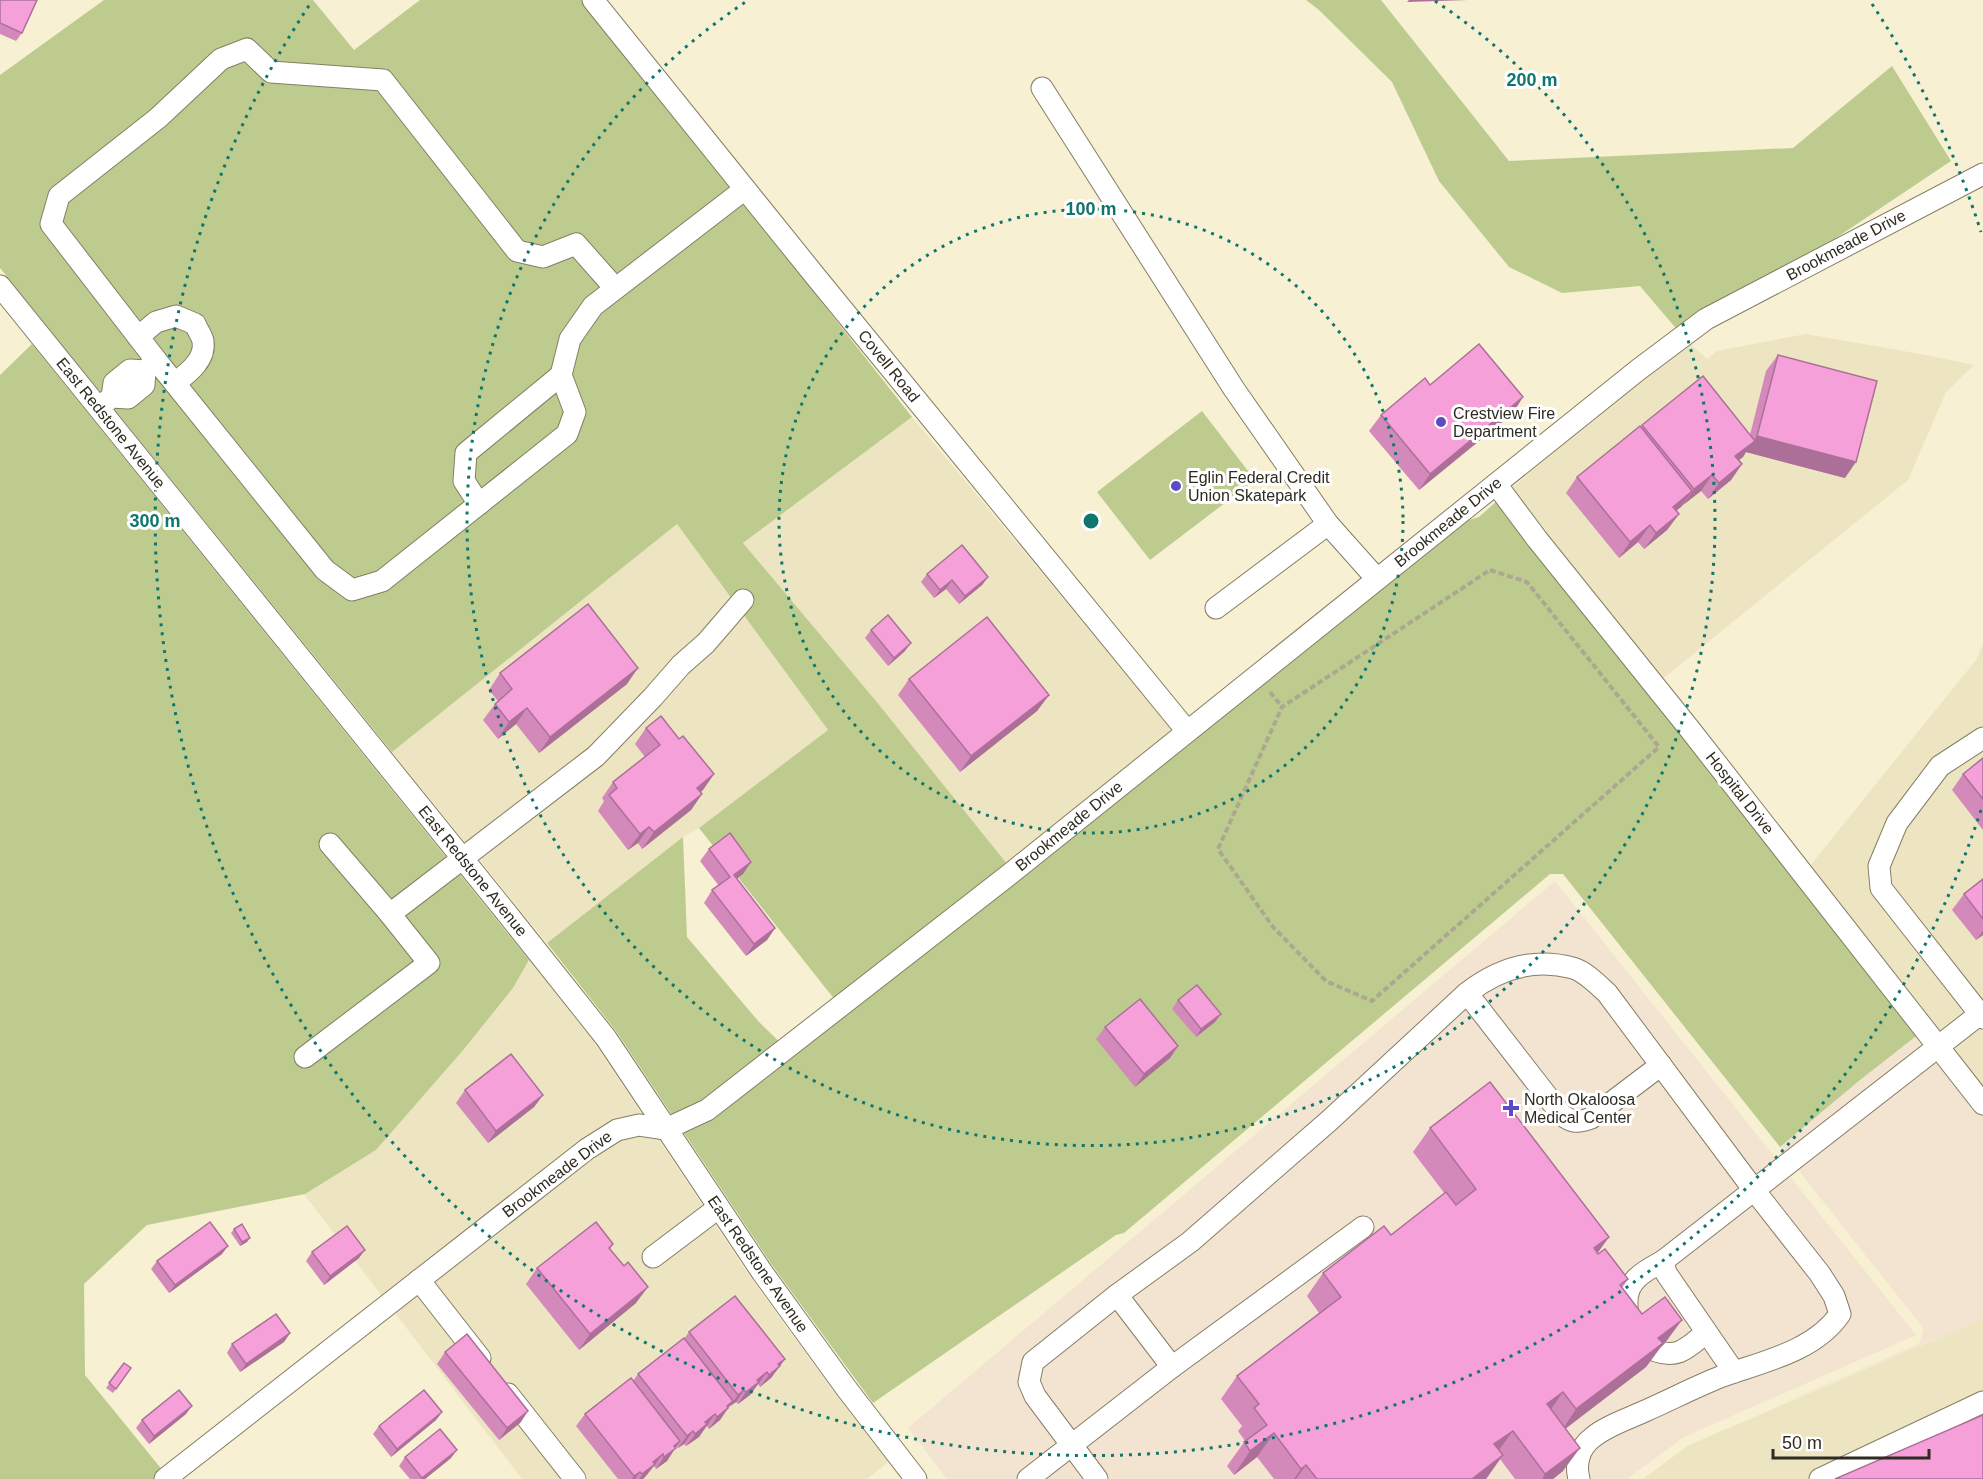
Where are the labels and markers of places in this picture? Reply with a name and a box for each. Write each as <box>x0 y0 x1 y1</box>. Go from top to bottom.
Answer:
place label: Crestview Fire Department <box>1453 405 1555 440</box>
marker: Crestview Fire Department <box>1434 415 1448 429</box>
place label: Eglin Federal Credit Union Skatepark <box>1188 469 1330 504</box>
marker: Eglin Federal Credit Union Skatepark <box>1169 479 1183 493</box>
centre of rings <box>1081 511 1101 531</box>
place label: North Okaloosa Medical Center <box>1524 1091 1635 1126</box>
marker: North Okaloosa Medical Center <box>1502 1099 1520 1117</box>

